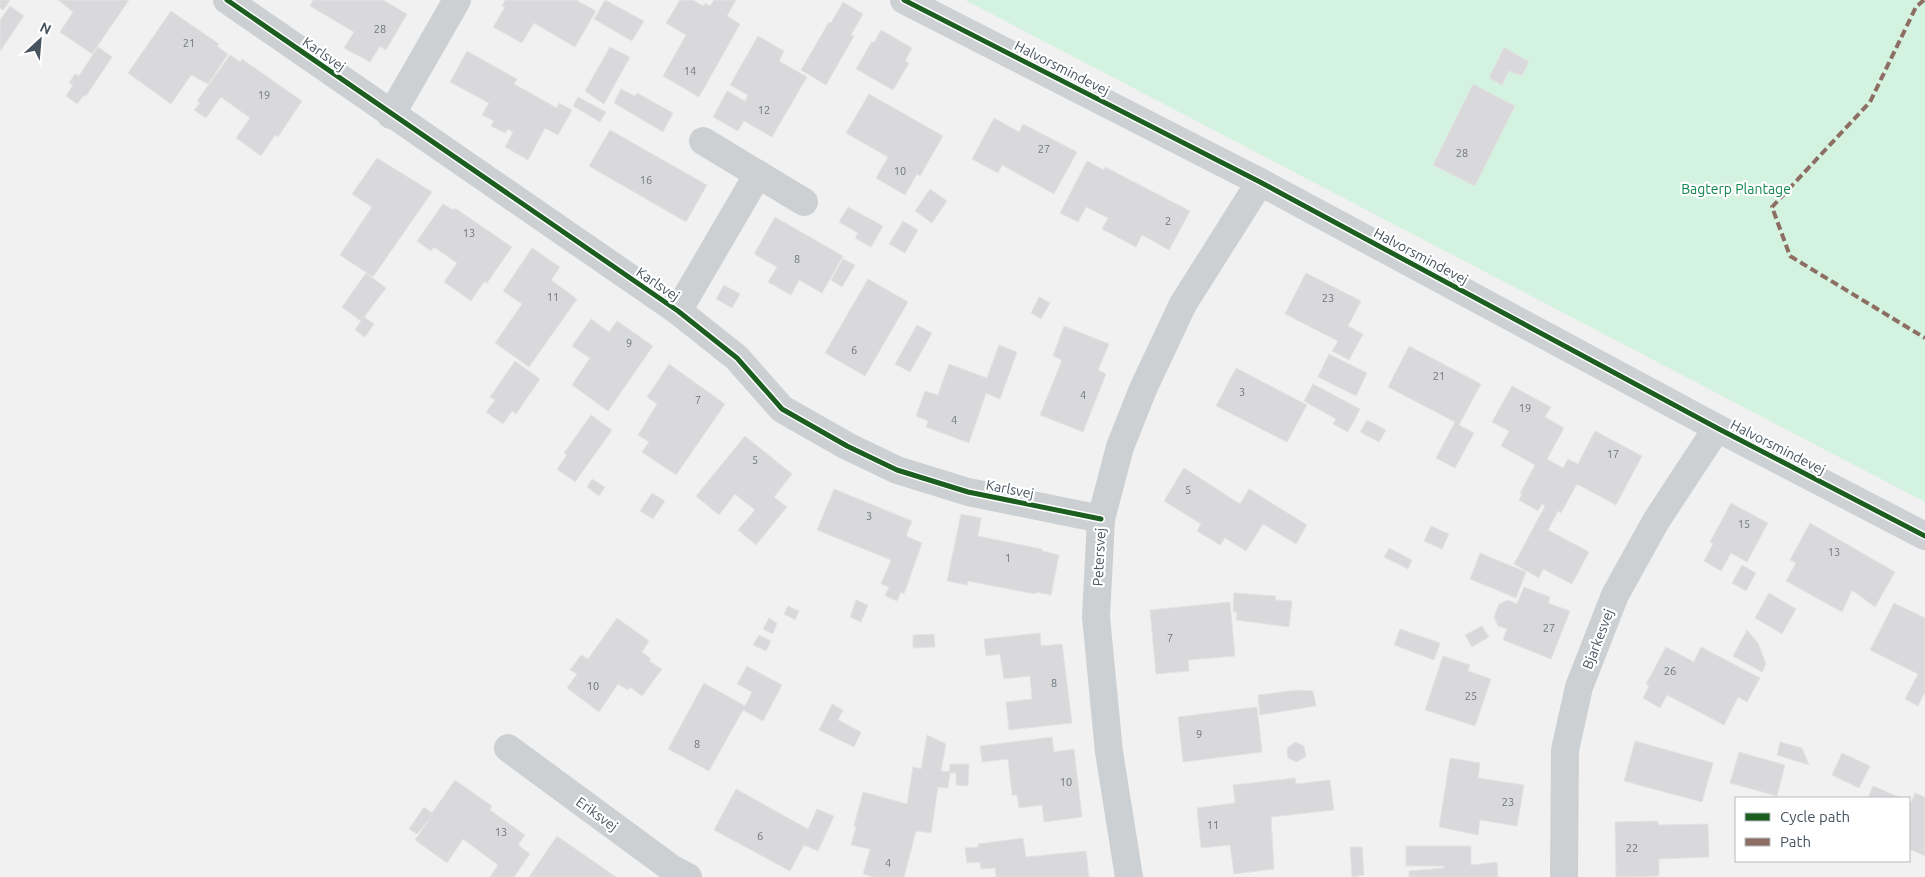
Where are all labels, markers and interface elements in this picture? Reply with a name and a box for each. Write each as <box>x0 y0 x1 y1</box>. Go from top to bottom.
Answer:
north arrow <box>15 15 65 65</box>
text: N <box>37 19 54 38</box>
house number: 28 <box>374 23 386 35</box>
street label: Karlsvej <box>299 33 349 75</box>
house number: 21 <box>183 37 195 49</box>
street label: Halvorsmindevej <box>1012 37 1112 99</box>
house number: 14 <box>684 65 696 77</box>
house number: 19 <box>258 89 270 101</box>
house number: 12 <box>758 104 770 116</box>
house number: 27 <box>1038 143 1050 155</box>
house number: 28 <box>1456 147 1468 159</box>
house number: 10 <box>894 165 906 177</box>
house number: 16 <box>640 174 652 186</box>
park label: Bagterp Plantage <box>1681 181 1791 197</box>
house number: 2 <box>1165 215 1171 227</box>
street label: Halvorsmindevej <box>1371 224 1471 288</box>
house number: 13 <box>463 227 475 239</box>
house number: 8 <box>794 253 800 265</box>
street label: Karlsvej <box>633 264 683 304</box>
house number: 11 <box>547 291 559 303</box>
house number: 23 <box>1322 292 1334 304</box>
house number: 9 <box>626 337 632 349</box>
house number: 6 <box>851 344 857 356</box>
house number: 21 <box>1433 370 1445 382</box>
house number: 3 <box>1239 386 1245 398</box>
house number: 4 <box>1080 389 1086 401</box>
house number: 7 <box>695 394 701 406</box>
house number: 19 <box>1519 402 1531 414</box>
house number: 4 <box>951 414 957 426</box>
street label: Halvorsmindevej <box>1728 416 1828 478</box>
house number: 17 <box>1607 448 1619 460</box>
house number: 5 <box>752 454 758 466</box>
street label: Karlsvej <box>985 477 1035 501</box>
house number: 5 <box>1185 484 1191 496</box>
house number: 3 <box>866 510 872 522</box>
house number: 15 <box>1738 518 1750 530</box>
street label: Petersvej <box>1089 527 1109 587</box>
house number: 13 <box>1828 546 1840 558</box>
house number: 1 <box>1005 552 1011 564</box>
street label: Bjarkesvej <box>1579 607 1617 671</box>
house number: 27 <box>1543 622 1555 634</box>
house number: 7 <box>1167 632 1173 644</box>
house number: 26 <box>1664 665 1676 677</box>
house number: 8 <box>1051 677 1057 689</box>
house number: 10 <box>587 680 599 692</box>
house number: 25 <box>1465 690 1477 702</box>
house number: 9 <box>1196 728 1202 740</box>
house number: 8 <box>694 738 700 750</box>
house number: 10 <box>1060 776 1072 788</box>
street label: Eriksvej <box>573 794 621 834</box>
house number: 23 <box>1502 796 1514 808</box>
legend <box>1735 797 1910 862</box>
text: Cycle path <box>1780 808 1850 825</box>
house number: 11 <box>1207 819 1219 831</box>
house number: 13 <box>495 826 507 838</box>
house number: 6 <box>757 830 763 842</box>
text: Path <box>1780 833 1811 850</box>
house number: 22 <box>1626 842 1638 854</box>
house number: 4 <box>885 857 891 869</box>

